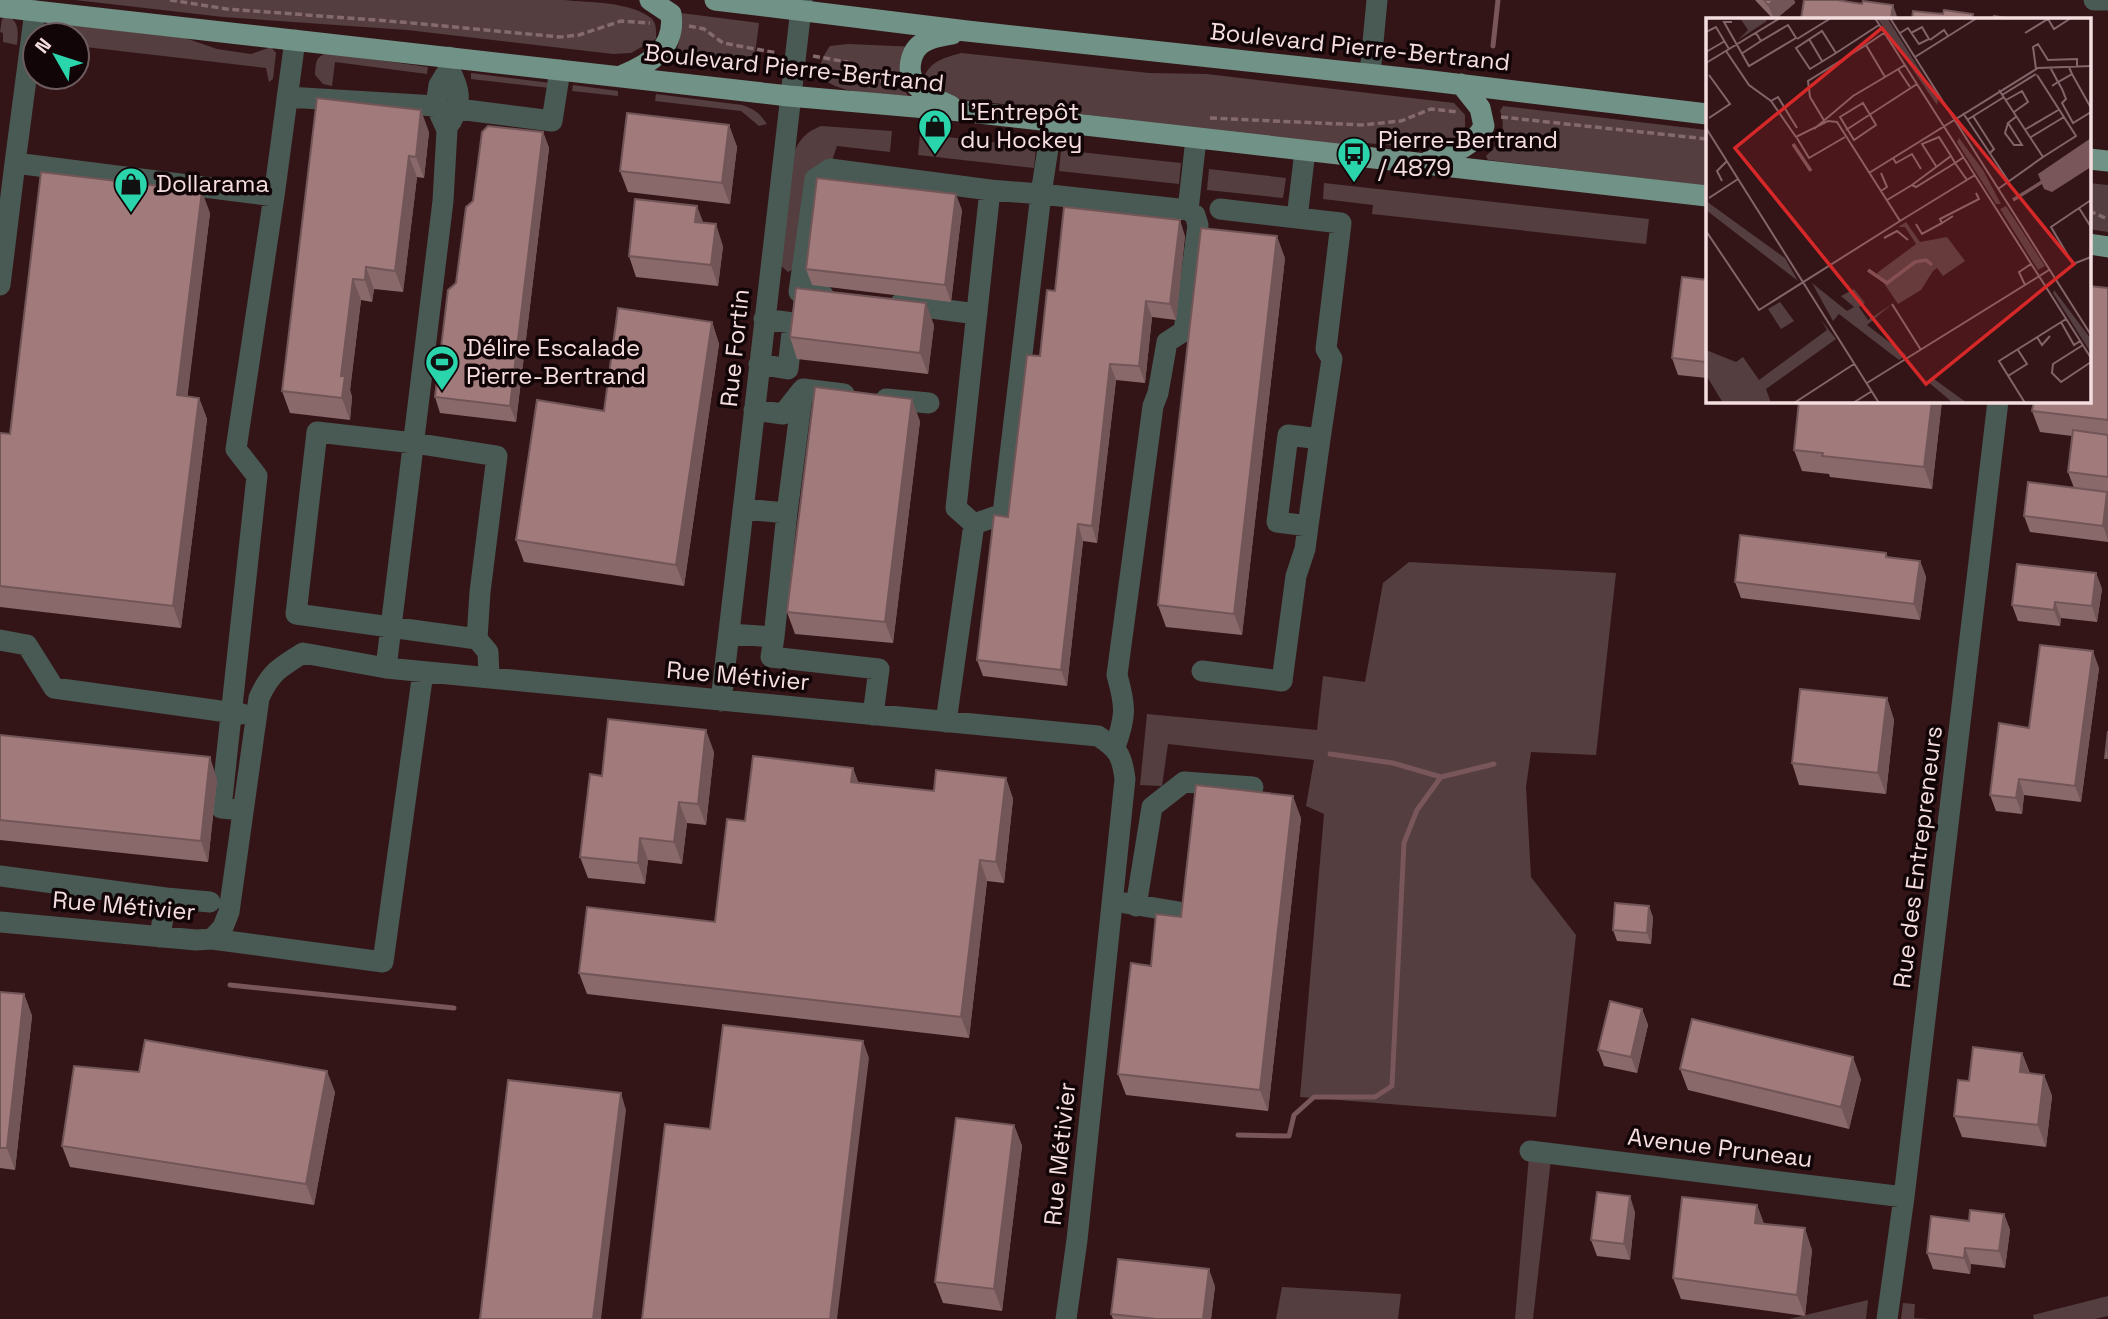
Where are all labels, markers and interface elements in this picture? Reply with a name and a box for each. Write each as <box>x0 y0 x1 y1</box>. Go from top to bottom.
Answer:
street label: Boulevard Pierre-Bertrand <box>1208 15 1512 78</box>
inset map <box>1706 18 2090 402</box>
north arrow <box>21 21 91 91</box>
text: N <box>29 33 57 58</box>
street label: Boulevard Pierre-Bertrand <box>642 36 946 99</box>
place label: L'Entrepôt du Hockey <box>960 96 1082 155</box>
shop icon: L'Entrepôt du Hockey <box>916 107 954 156</box>
place label: Pierre-Bertrand / 4879 <box>1378 124 1558 183</box>
bus stop icon: Pierre-Bertrand / 4879 <box>1335 135 1373 184</box>
shop icon: Dollarama <box>112 165 150 214</box>
place label: Dollarama <box>156 168 269 199</box>
street label: Rue Fortin <box>713 287 756 409</box>
place label: Délire Escalade Pierre-Bertrand <box>466 332 646 391</box>
sports icon: Délire Escalade Pierre-Bertrand <box>423 343 461 392</box>
street label: Rue Métivier <box>665 654 811 697</box>
street label: Rue des Entrepreneurs <box>1886 724 1949 990</box>
street label: Rue Métivier <box>51 884 197 927</box>
street label: Rue Métivier <box>1037 1081 1082 1227</box>
street label: Avenue Pruneau <box>1626 1121 1814 1174</box>

